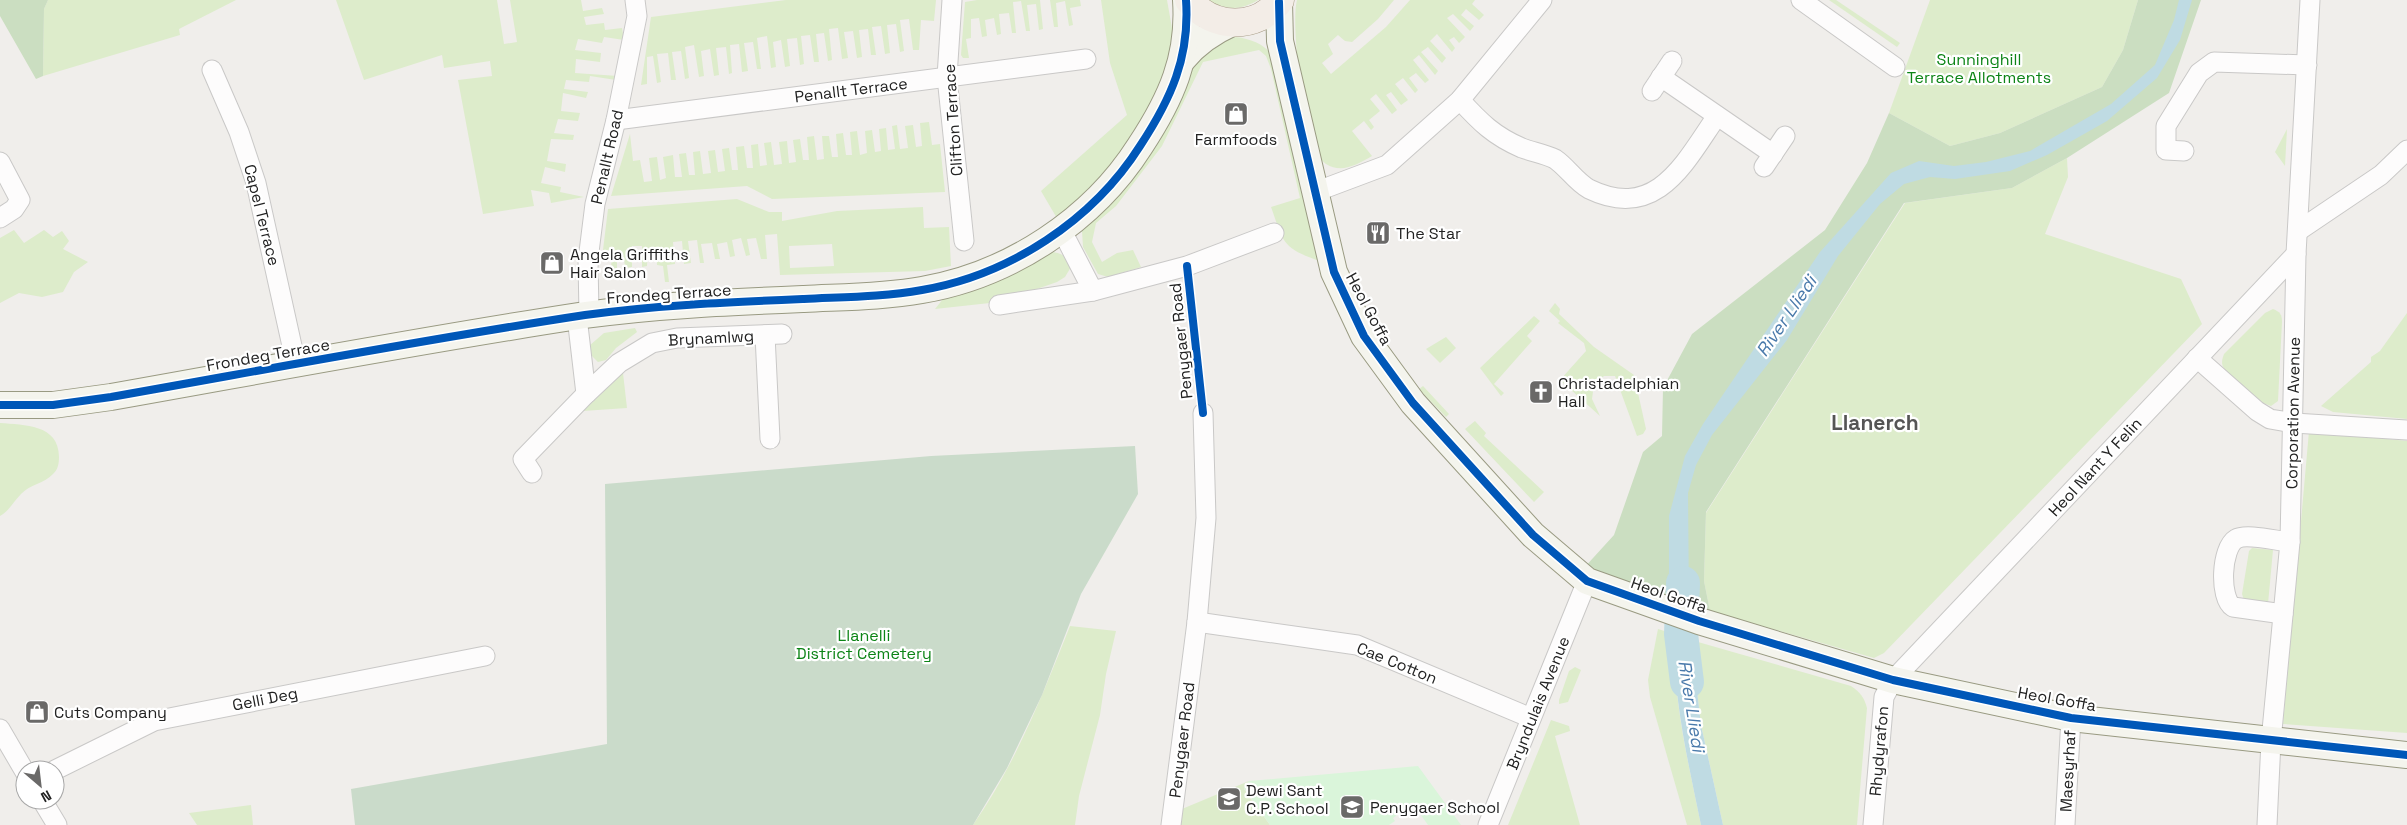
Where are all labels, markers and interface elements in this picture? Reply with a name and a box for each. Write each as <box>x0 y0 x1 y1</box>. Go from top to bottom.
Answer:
park label: Sunninghill Terrace Allotments <box>1907 49 2051 88</box>
street label: Clifton Terrace <box>939 63 967 177</box>
street label: Penallt Terrace <box>793 73 909 107</box>
shop icon: Farmfoods <box>1223 101 1249 127</box>
street label: Penallt Road <box>586 108 628 206</box>
place label: Farmfoods <box>1195 129 1277 150</box>
street label: Capel Terrace <box>239 162 285 268</box>
restaurant icon: The Star <box>1365 220 1391 246</box>
place label: The Star <box>1396 223 1461 244</box>
place label: Angela Griffiths Hair Salon <box>570 244 689 283</box>
shop icon: Angela Griffiths Hair Salon <box>539 250 565 276</box>
street label: Heol Goffa <box>1341 269 1397 349</box>
water label: River Lliedi <box>1751 269 1823 361</box>
street label: Frondeg Terrace <box>606 279 732 309</box>
street label: Penygaer Road <box>1164 282 1198 400</box>
street label: Brynamlwg <box>667 325 755 351</box>
street label: Frondeg Terrace <box>205 334 331 376</box>
street label: Corporation Avenue <box>2281 337 2305 489</box>
place label: Christadelphian Hall <box>1558 373 1679 412</box>
church icon: Christadelphian Hall <box>1528 379 1554 405</box>
district label: Llanerch <box>1831 409 1919 436</box>
street label: Heol Nant Y Felin <box>2044 413 2146 521</box>
street label: Heol Goffa <box>1628 572 1710 618</box>
park label: Llanelli District Cemetery <box>796 625 932 664</box>
street label: Bryndulais Avenue <box>1502 633 1574 773</box>
street label: Cae Cotton <box>1354 637 1440 689</box>
water label: River Lliedi <box>1673 659 1711 756</box>
street label: Penygaer Road <box>1164 681 1200 799</box>
street label: Gelli Deg <box>230 682 300 716</box>
street label: Heol Goffa <box>2016 682 2098 716</box>
shop icon: Cuts Company <box>24 699 50 725</box>
place label: Cuts Company <box>54 702 167 723</box>
street label: Rhydyrafon <box>1865 705 1893 797</box>
street label: Maesyrhaf <box>2055 729 2081 813</box>
north arrow <box>15 760 65 810</box>
place label: Dewi Sant C.P. School <box>1246 780 1329 819</box>
text: N <box>38 786 54 807</box>
school or university icon: Dewi Sant C.P. School <box>1216 786 1242 812</box>
school or university icon: Penygaer School <box>1339 794 1365 820</box>
place label: Penygaer School <box>1370 797 1500 818</box>

